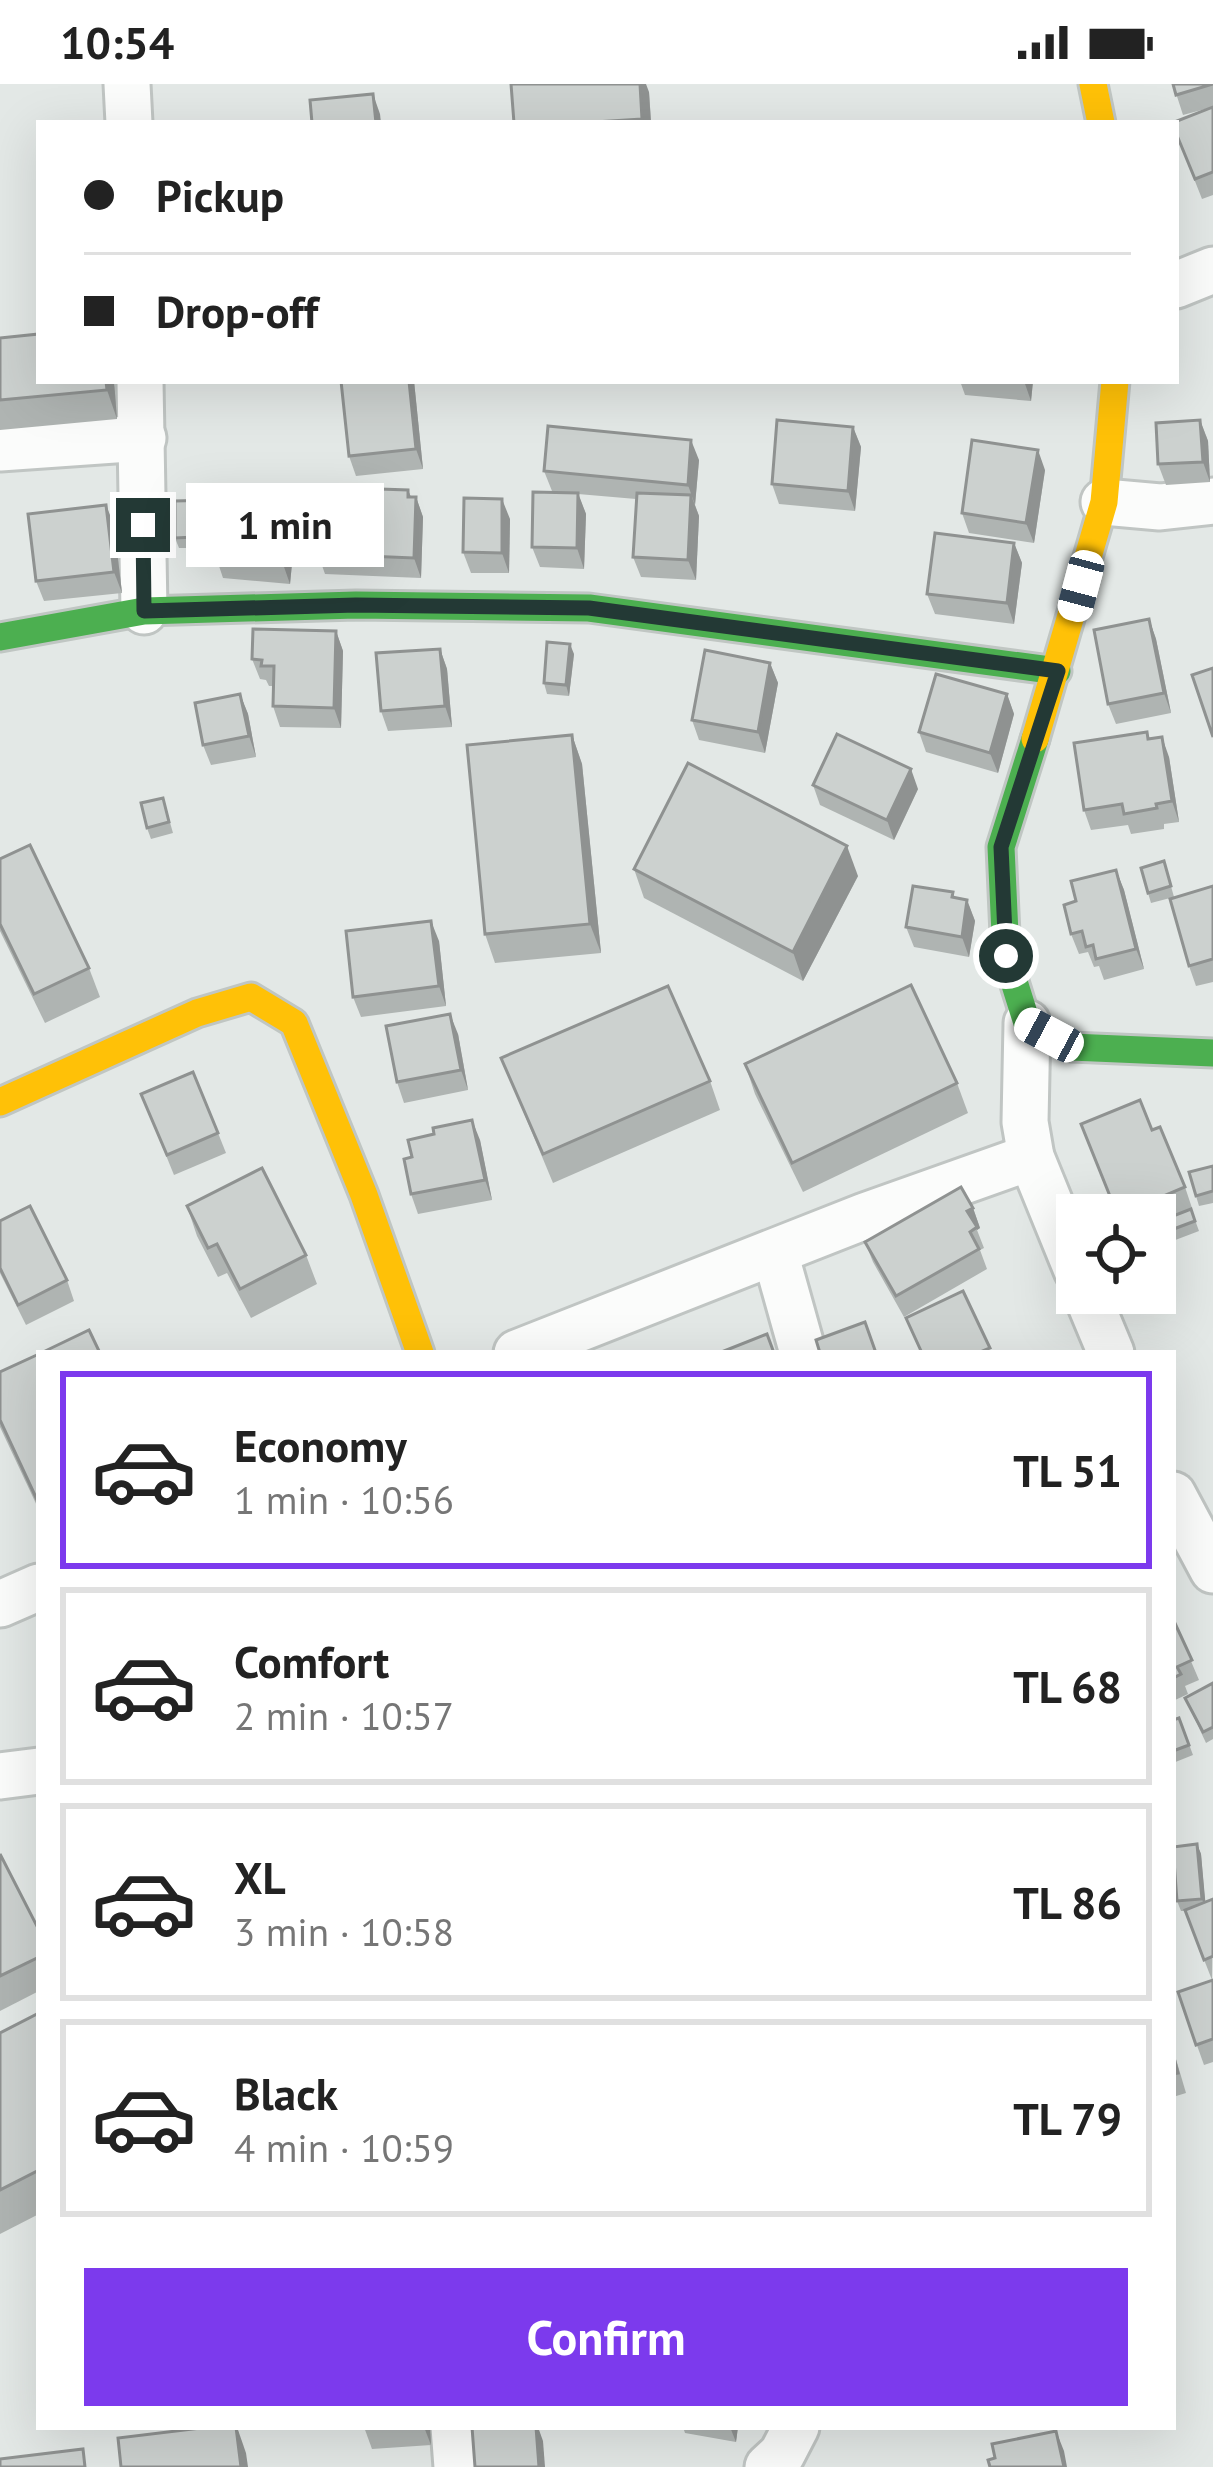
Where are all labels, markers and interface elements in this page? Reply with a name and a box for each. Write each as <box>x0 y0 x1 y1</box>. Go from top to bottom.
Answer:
text: 10:54 <box>60 13 174 71</box>
text: Pickup <box>156 166 284 224</box>
text: Drop-off <box>156 282 318 340</box>
callout: 1 min <box>185 483 383 567</box>
route end <box>116 498 170 552</box>
text: 1 min <box>237 499 333 550</box>
car <box>1054 547 1108 625</box>
route start <box>979 929 1033 983</box>
car <box>1009 1002 1089 1068</box>
map controls <box>1056 1194 1176 1314</box>
button: locate <box>1056 1194 1176 1314</box>
icon: car <box>90 1416 198 1524</box>
text: Economy <box>234 1416 407 1474</box>
text: TL 51 <box>1013 1441 1122 1499</box>
text: 1 min · 10:56 <box>234 1474 454 1525</box>
icon: car <box>90 1632 198 1740</box>
text: Comfort <box>234 1632 389 1690</box>
text: TL 68 <box>1013 1657 1122 1715</box>
text: 2 min · 10:57 <box>234 1690 454 1741</box>
icon: car <box>90 1848 198 1956</box>
text: XL <box>234 1848 286 1906</box>
text: TL 86 <box>1013 1873 1122 1931</box>
text: 3 min · 10:58 <box>234 1906 454 1957</box>
icon: car <box>90 2064 198 2172</box>
text: Black <box>234 2064 338 2122</box>
text: TL 79 <box>1013 2089 1122 2147</box>
text: 4 min · 10:59 <box>234 2122 454 2173</box>
button: Confirm <box>84 2268 1128 2406</box>

